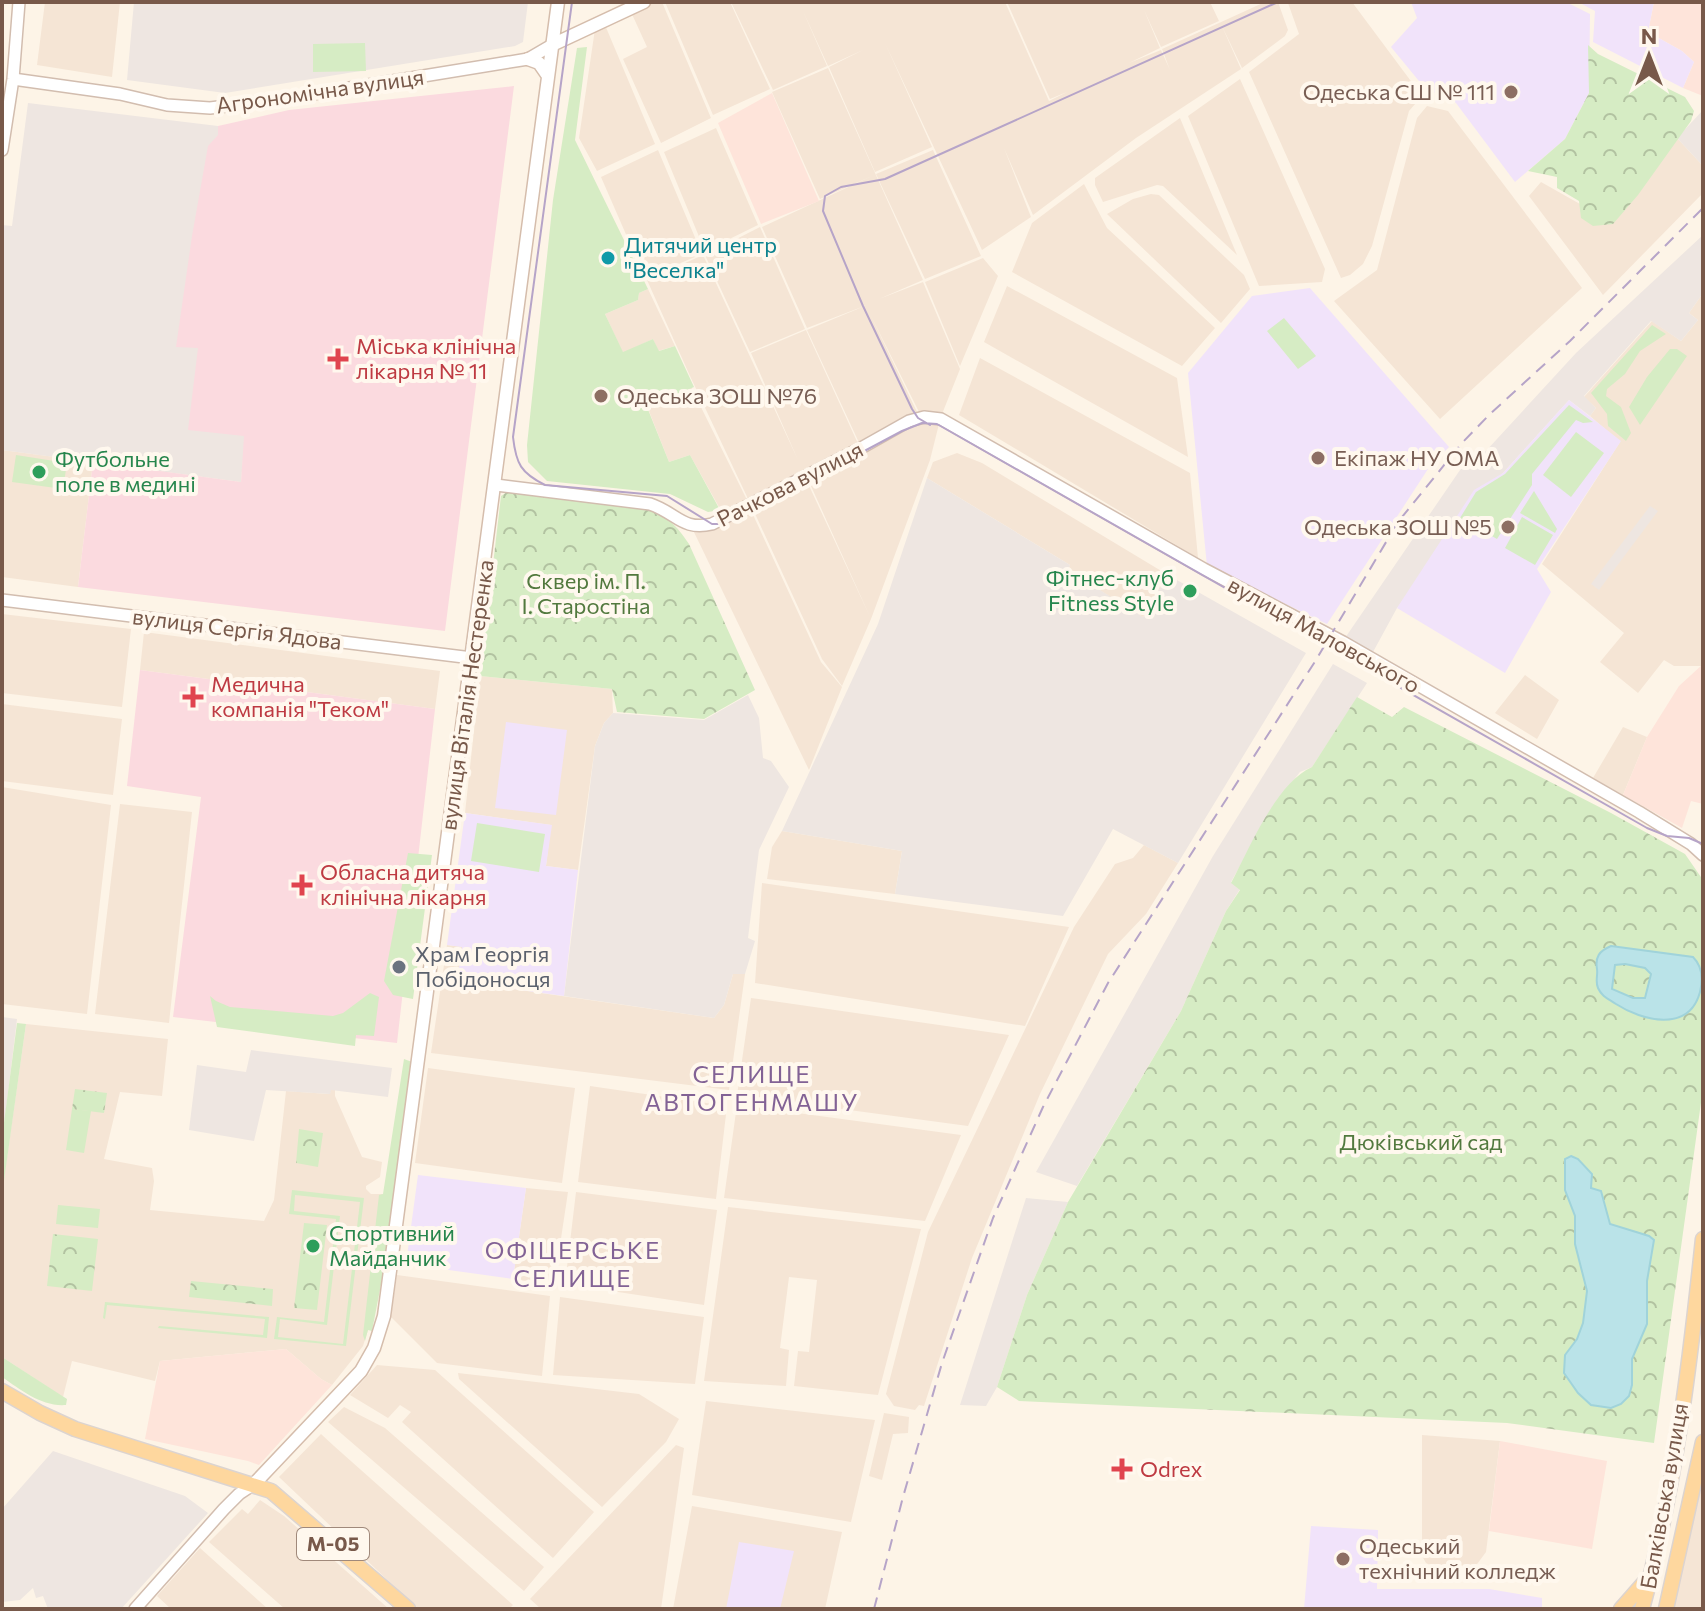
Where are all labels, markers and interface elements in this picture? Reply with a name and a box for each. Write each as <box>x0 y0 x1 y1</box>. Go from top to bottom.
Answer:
north arrow <box>1609 16 1689 96</box>
text: N <box>1641 22 1657 49</box>
street label: Агрономічна вулиця <box>214 63 426 118</box>
place label: Одеська СШ № 111 <box>1303 78 1495 105</box>
marker: Одеська СШ № 111 <box>1502 83 1520 101</box>
place label: Дитячий центр "Веселка" <box>624 231 777 283</box>
marker: Дитячий центр "Веселка" <box>599 249 617 267</box>
place label: Міська клінічна лікарня № 11 <box>356 332 516 384</box>
marker: Міська клінічна лікарня № 11 <box>327 348 349 370</box>
place label: Одеська ЗОШ №76 <box>617 382 817 409</box>
marker: Одеська ЗОШ №76 <box>592 387 610 405</box>
street label: Рачкова вулиця <box>712 435 867 532</box>
place label: Екіпаж НУ ОМА <box>1334 444 1499 471</box>
place label: Футбольне поле в медині <box>55 445 196 497</box>
marker: Екіпаж НУ ОМА <box>1309 449 1327 467</box>
marker: Футбольне поле в медині <box>30 463 48 481</box>
place label: Одеська ЗОШ №5 <box>1304 513 1492 540</box>
marker: Одеська ЗОШ №5 <box>1499 518 1517 536</box>
street label: вулиця Віталія Нестеренка <box>434 558 499 832</box>
place label: Фітнес-клуб Fitness Style <box>1046 564 1174 616</box>
park label: Сквер ім. П. І. Старостіна <box>522 567 650 619</box>
street label: вулиця Маловського <box>1224 571 1425 699</box>
marker: Фітнес-клуб Fitness Style <box>1181 582 1199 600</box>
street label: вулиця Сергія Ядова <box>131 602 343 655</box>
place label: Медична компанія "Теком" <box>211 670 389 722</box>
marker: Медична компанія "Теком" <box>182 686 204 708</box>
place label: Обласна дитяча клінічна лікарня <box>320 858 487 910</box>
marker: Обласна дитяча клінічна лікарня <box>291 874 313 896</box>
place label: Храм Георгія Побідоносця <box>415 940 551 992</box>
marker: Храм Георгія Побідоносця <box>390 958 408 976</box>
district label: СЕЛИЩЕ АВТОГЕНМАШУ <box>645 1059 859 1116</box>
park label: Дюківський сад <box>1340 1128 1503 1155</box>
place label: Спортивний Майданчик <box>329 1219 455 1271</box>
district label: ОФІЦЕРСЬКЕ СЕЛИЩЕ <box>485 1235 661 1292</box>
marker: Спортивний Майданчик <box>304 1237 322 1255</box>
street label: Балківська вулиця <box>1634 1401 1693 1591</box>
place label: Odrex <box>1140 1455 1203 1482</box>
marker: Odrex <box>1111 1458 1133 1480</box>
road number: М-05 <box>297 1528 369 1560</box>
place label: Одеський технічний колледж <box>1359 1532 1557 1584</box>
marker: Одеський технічний колледж <box>1334 1550 1352 1568</box>

